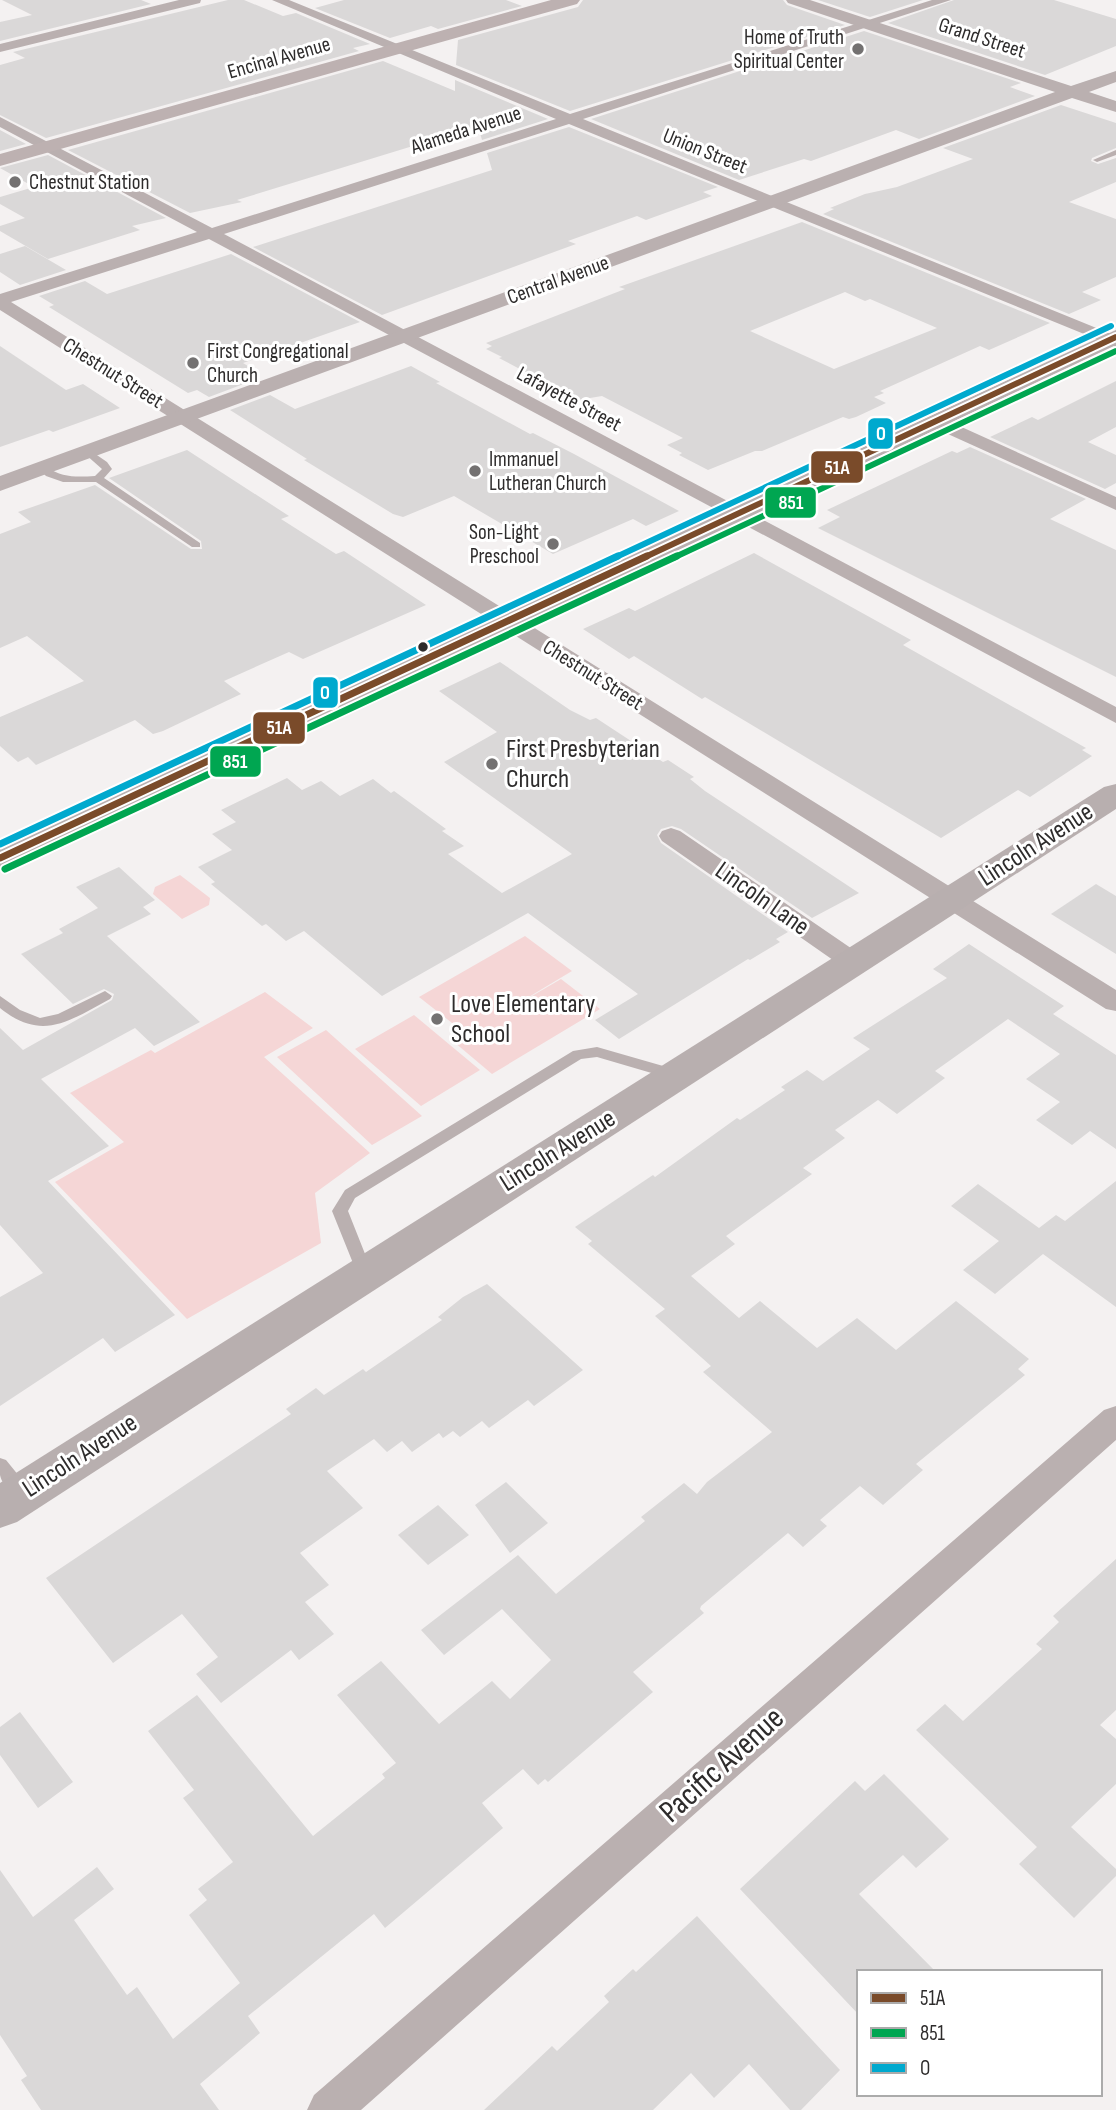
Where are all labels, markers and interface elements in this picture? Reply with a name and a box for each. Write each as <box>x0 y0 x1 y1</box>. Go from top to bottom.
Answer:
street label: Grand Street <box>935 12 1029 64</box>
place label: Home of Truth Spiritual Center <box>734 25 844 74</box>
street label: Encinal Avenue <box>225 31 333 85</box>
marker: Home of Truth Spiritual Center <box>850 41 866 57</box>
street label: Alameda Avenue <box>407 100 524 160</box>
street label: Union Street <box>659 123 751 179</box>
place label: Chestnut Station <box>29 170 149 195</box>
marker: Chestnut Station <box>7 174 23 190</box>
street label: Central Avenue <box>504 250 612 310</box>
street label: Chestnut Street <box>58 332 168 414</box>
place label: First Congregational Church <box>207 339 349 388</box>
marker: First Congregational Church <box>185 355 201 371</box>
street label: Lafayette Street <box>513 361 625 437</box>
line badge: O <box>867 417 894 450</box>
text: O <box>876 423 886 446</box>
place label: Immanuel Lutheran Church <box>489 447 607 496</box>
line badge: 51A <box>810 450 864 484</box>
text: 51A <box>824 457 851 480</box>
marker: Immanuel Lutheran Church <box>467 463 483 479</box>
line badge: 851 <box>764 486 817 519</box>
text: 851 <box>779 492 804 515</box>
place label: Son-Light Preschool <box>469 520 539 569</box>
marker: Son-Light Preschool <box>545 536 561 552</box>
street label: Chestnut Street <box>538 634 648 716</box>
unlabelled marker <box>416 640 430 654</box>
line badge: O <box>312 676 339 709</box>
text: O <box>320 682 330 705</box>
line badge: 51A <box>252 711 306 745</box>
text: 51A <box>266 717 293 740</box>
place label: First Presbyterian Church <box>506 734 660 795</box>
line badge: 851 <box>209 745 262 778</box>
text: 851 <box>223 751 248 774</box>
marker: First Presbyterian Church <box>484 756 500 772</box>
street label: Lincoln Avenue <box>973 797 1099 893</box>
street label: Lincoln Lane <box>709 855 815 943</box>
place label: Love Elementary School <box>451 989 595 1050</box>
marker: Love Elementary School <box>429 1011 445 1027</box>
street label: Lincoln Avenue <box>495 1103 621 1199</box>
street label: Lincoln Avenue <box>17 1408 143 1504</box>
street label: Pacific Avenue <box>652 1699 792 1831</box>
legend <box>857 1970 1102 2096</box>
text: 51A <box>920 1986 946 2011</box>
text: 851 <box>920 2021 946 2046</box>
text: O <box>920 2056 930 2081</box>

